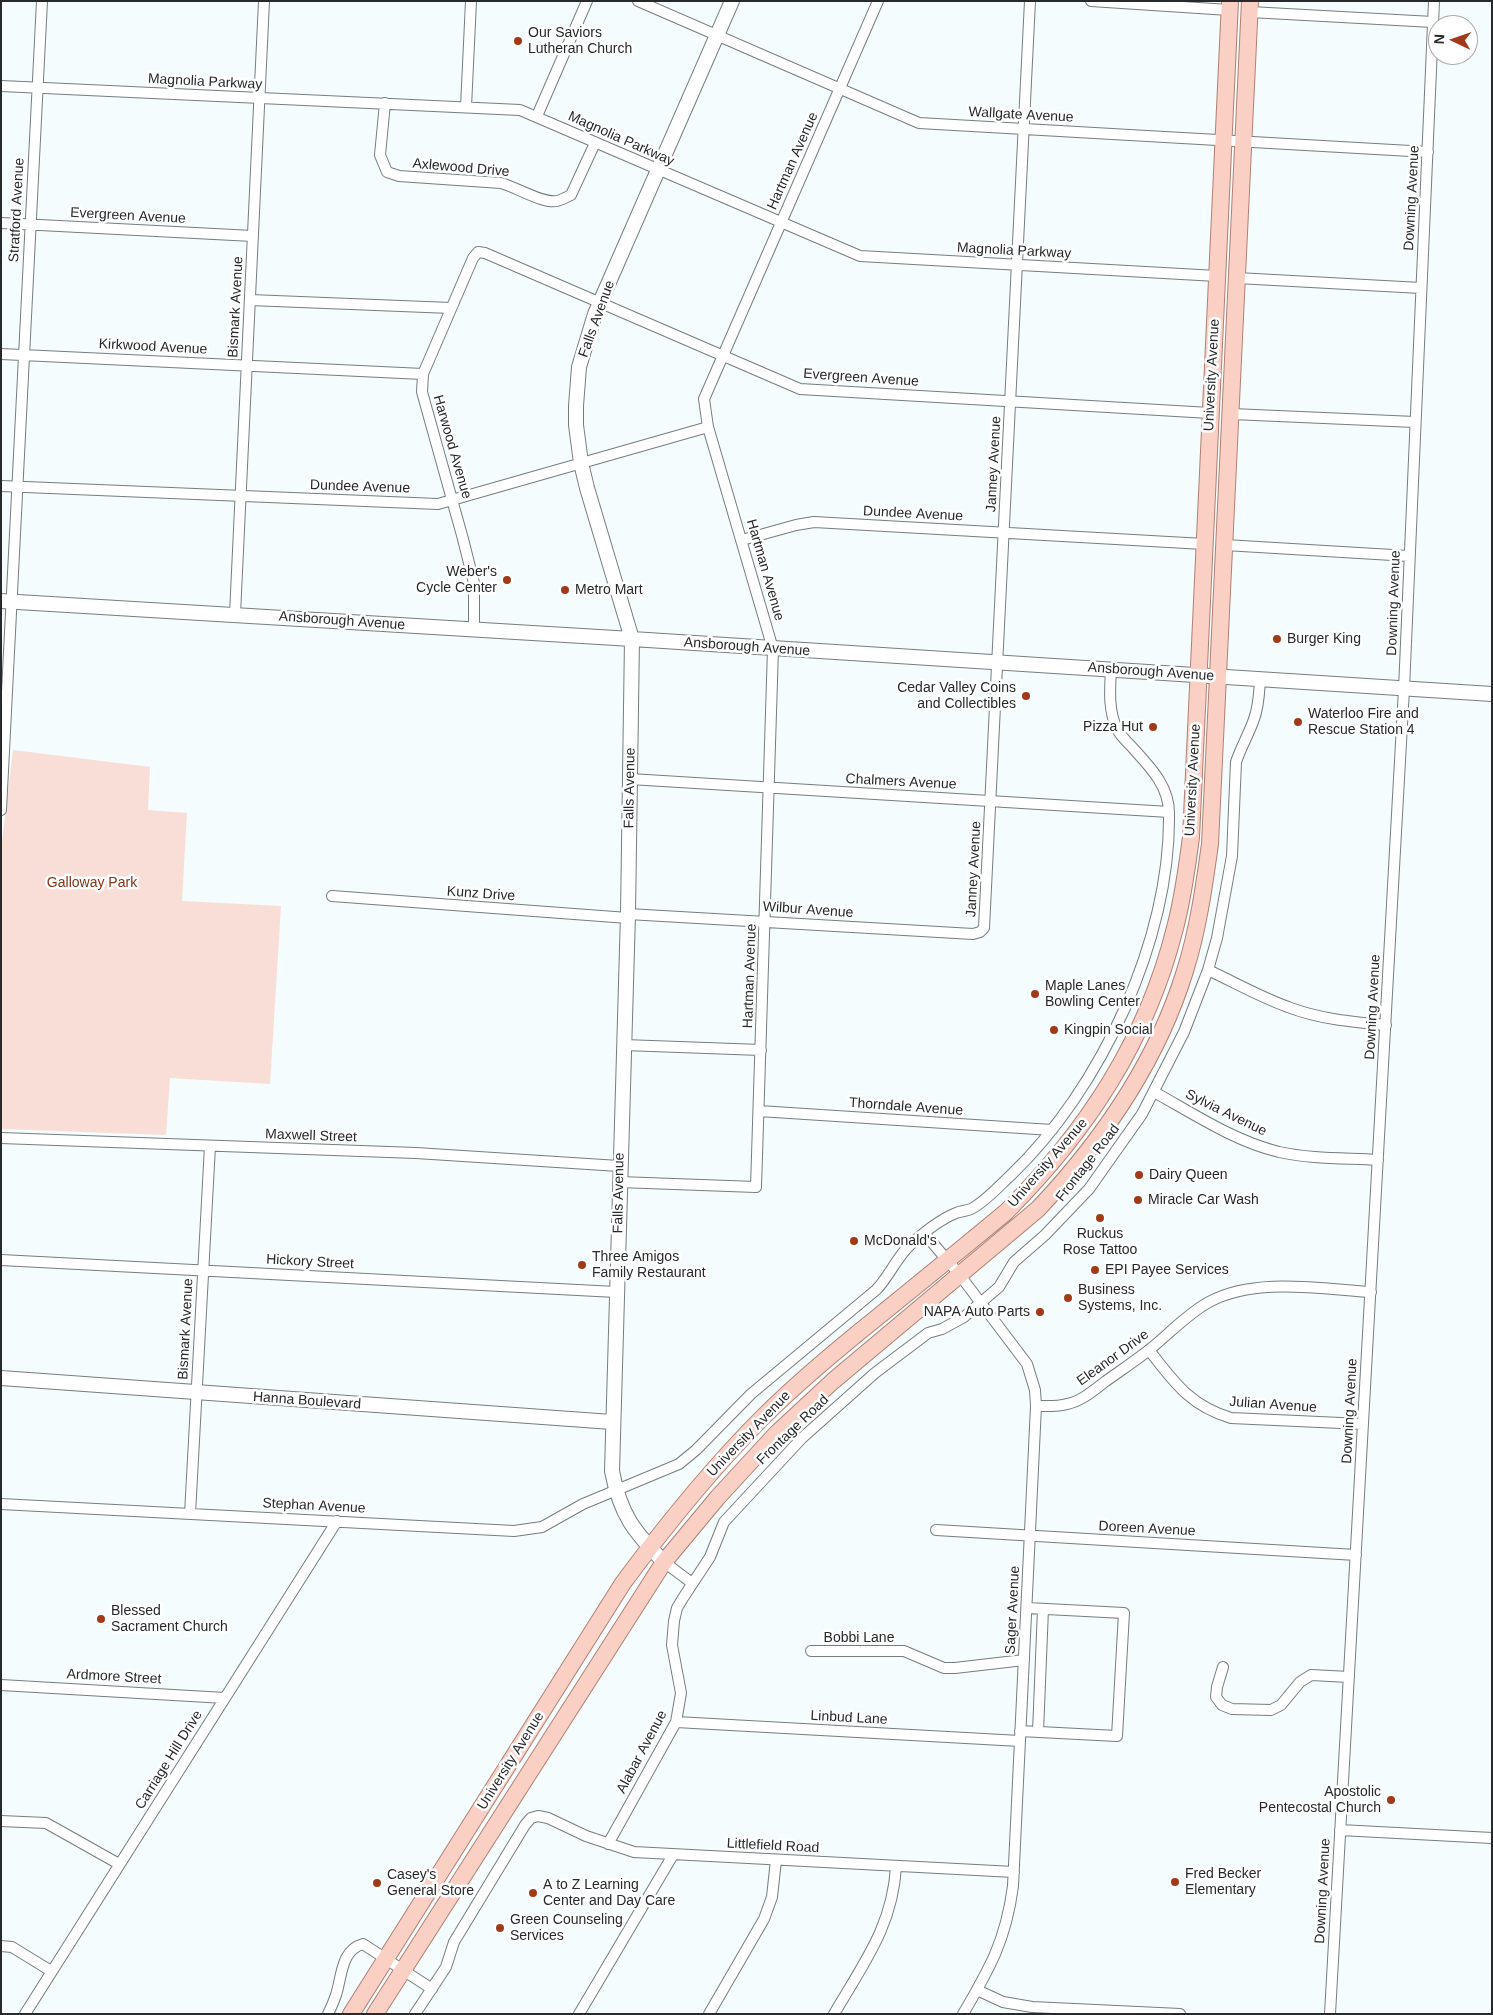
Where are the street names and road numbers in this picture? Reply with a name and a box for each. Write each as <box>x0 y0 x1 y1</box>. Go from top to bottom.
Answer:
street label: Magnolia Parkway <box>147 71 263 93</box>
street label: Wallgate Avenue <box>968 104 1074 126</box>
street label: Magnolia Parkway <box>565 108 677 170</box>
street label: Hartman Avenue <box>764 110 822 212</box>
street label: Downing Avenue <box>1401 145 1423 251</box>
street label: Axlewood Drive <box>412 155 510 181</box>
street label: Stratford Avenue <box>6 157 28 263</box>
street label: Evergreen Avenue <box>70 205 186 227</box>
street label: Magnolia Parkway <box>956 240 1072 262</box>
street label: Bismark Avenue <box>225 256 247 358</box>
street label: Falls Avenue <box>575 278 619 360</box>
street label: University Avenue <box>1201 318 1223 432</box>
street label: Kirkwood Avenue <box>98 336 208 358</box>
street label: Evergreen Avenue <box>803 366 919 390</box>
street label: Harwood Avenue <box>429 393 475 501</box>
street label: Janney Avenue <box>983 415 1005 513</box>
street label: Dundee Avenue <box>310 477 410 497</box>
street label: Dundee Avenue <box>863 503 963 525</box>
street label: Hartman Avenue <box>742 517 788 623</box>
street label: Downing Avenue <box>1384 550 1404 656</box>
street label: Ansborough Avenue <box>278 608 406 634</box>
street label: Ansborough Avenue <box>683 634 811 660</box>
street label: Ansborough Avenue <box>1087 659 1215 685</box>
street label: University Avenue <box>1182 723 1204 837</box>
street label: Falls Avenue <box>621 748 639 828</box>
street label: Chalmers Avenue <box>845 771 957 793</box>
street label: Janney Avenue <box>963 820 985 918</box>
street label: Kunz Drive <box>446 883 516 905</box>
street label: Wilbur Avenue <box>762 898 854 922</box>
street label: Hartman Avenue <box>740 923 760 1029</box>
street label: Downing Avenue <box>1362 954 1384 1060</box>
street label: Sylvia Avenue <box>1183 1086 1269 1140</box>
street label: Thorndale Avenue <box>848 1095 964 1119</box>
street label: University Avenue <box>1005 1115 1091 1211</box>
street label: Frontage Road <box>1053 1121 1123 1205</box>
street label: Maxwell Street <box>265 1126 357 1146</box>
street label: Falls Avenue <box>610 1153 628 1233</box>
street label: Hickory Street <box>266 1251 354 1273</box>
street label: Bismark Avenue <box>175 1278 197 1380</box>
street label: Eleanor Drive <box>1074 1326 1152 1390</box>
street label: Downing Avenue <box>1339 1358 1361 1464</box>
street label: University Avenue <box>704 1388 794 1480</box>
street label: Hanna Boulevard <box>252 1389 362 1413</box>
street label: Frontage Road <box>754 1392 832 1468</box>
street label: Julian Avenue <box>1229 1394 1317 1416</box>
street label: Stephan Avenue <box>262 1495 366 1517</box>
street label: Doreen Avenue <box>1098 1518 1196 1540</box>
street label: Sager Avenue <box>1002 1565 1024 1655</box>
street label: Bobbi Lane <box>824 1630 894 1646</box>
street label: Ardmore Street <box>66 1666 162 1688</box>
street label: Carriage Hill Drive <box>132 1707 206 1813</box>
street label: Alabar Avenue <box>613 1708 671 1796</box>
street label: Linbud Lane <box>810 1708 888 1728</box>
street label: University Avenue <box>474 1709 548 1813</box>
street label: Littlefield Road <box>726 1835 820 1857</box>
street label: Downing Avenue <box>1312 1838 1334 1944</box>

